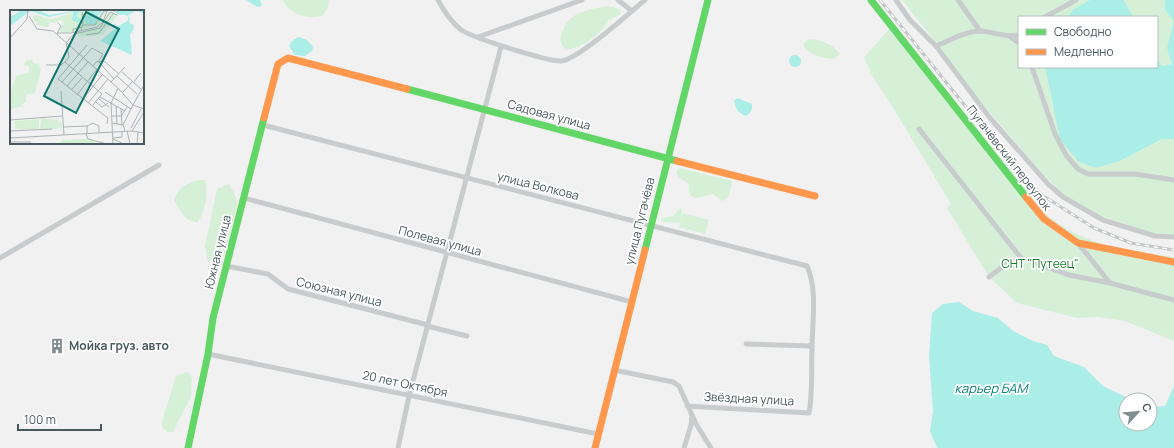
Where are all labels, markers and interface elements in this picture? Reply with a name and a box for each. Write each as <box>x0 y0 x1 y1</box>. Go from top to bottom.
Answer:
inset map <box>10 10 144 144</box>
legend <box>1018 16 1158 68</box>
text: Свободно <box>1054 23 1112 40</box>
text: Медленно <box>1054 43 1114 60</box>
street label: Садовая улица <box>506 95 593 134</box>
street label: Пугачёвский переулок <box>963 102 1056 215</box>
street label: улица Волкова <box>495 167 581 204</box>
street label: улица Пугачёва <box>620 175 659 266</box>
street label: Южная улица <box>200 213 235 291</box>
street label: Полевая улица <box>397 221 484 260</box>
park label: СНТ "Путеец" <box>1001 255 1079 272</box>
street label: Союзная улица <box>294 273 384 310</box>
building icon: Мойка груз. авто <box>48 337 66 355</box>
place label: Мойка груз. авто <box>69 337 169 354</box>
street label: 20 лет Октября <box>361 366 449 401</box>
water label: карьер БАМ <box>955 379 1030 397</box>
street label: Звёздная улица <box>703 388 795 409</box>
north arrow <box>1118 392 1158 432</box>
text: С <box>1139 400 1156 414</box>
scale bar <box>18 406 101 432</box>
text: 100 m <box>24 411 56 428</box>

